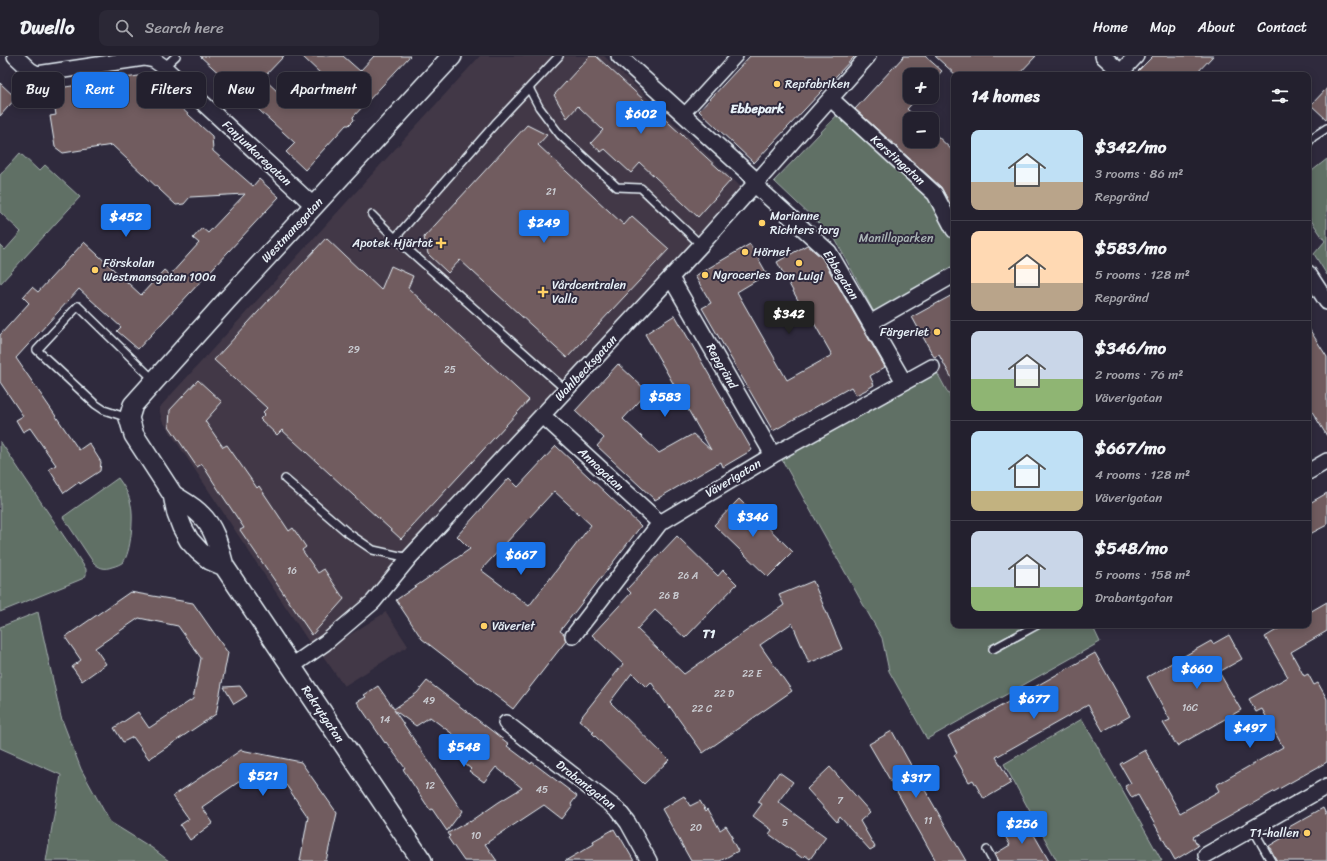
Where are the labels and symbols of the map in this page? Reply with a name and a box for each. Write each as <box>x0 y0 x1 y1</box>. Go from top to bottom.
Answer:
place label: Repfabriken <box>785 73 850 95</box>
marker: Repfabriken <box>772 79 782 89</box>
district label: Ebbepark <box>730 97 785 120</box>
pin: $602 <box>617 101 665 135</box>
street label: Fanjunkaregatan <box>217 115 298 192</box>
street label: Kerstingatan <box>865 129 931 191</box>
house number: 21 <box>546 183 556 201</box>
street label: Westmansgatan <box>256 192 329 268</box>
pin: $452 <box>102 204 150 238</box>
place label: Marianne Richters torg <box>770 205 839 241</box>
pin: $249 <box>520 210 568 244</box>
marker: Marianne Richters torg <box>757 218 767 228</box>
park label: Manillaparken <box>859 227 934 249</box>
place label: Apotek Hjärtat <box>351 232 433 254</box>
marker: Apotek Hjärtat <box>436 238 446 248</box>
place label: Hörnet <box>753 241 791 263</box>
street label: Ebbegatan <box>817 246 865 305</box>
marker: Hörnet <box>740 247 750 257</box>
place label: Förskolan Westmansgatan 100a <box>103 252 217 288</box>
marker: Don Luigi <box>794 258 804 268</box>
place label: Ngroceries <box>713 264 771 286</box>
marker: Förskolan Westmansgatan 100a <box>90 265 100 275</box>
place label: Don Luigi <box>775 265 823 287</box>
marker: Ngroceries <box>700 270 710 280</box>
place label: Vårdcentralen Valla <box>552 274 627 310</box>
marker: Vårdcentralen Valla <box>537 286 549 298</box>
pin: $342 <box>765 301 813 335</box>
place label: Färgeriet <box>880 321 929 343</box>
marker: Färgeriet <box>932 327 942 337</box>
street label: Wahlbecksgatan <box>549 329 623 406</box>
street label: Repgränd <box>700 339 744 394</box>
house number: 29 <box>348 341 360 359</box>
house number: 25 <box>444 361 456 379</box>
pin: $583 <box>641 384 689 418</box>
street label: Annagatan <box>572 441 630 497</box>
street label: Väverigatan <box>701 452 766 503</box>
pin: $346 <box>729 504 777 538</box>
pin: $667 <box>497 542 545 576</box>
house number: 16 <box>287 562 297 580</box>
house number: 26 A <box>678 567 698 585</box>
house number: 26 B <box>659 587 680 605</box>
place label: Väveriet <box>492 615 536 637</box>
marker: Väveriet <box>479 621 489 631</box>
district label: T1 <box>703 622 716 645</box>
pin: $660 <box>1173 656 1221 690</box>
house number: 22 E <box>742 665 763 683</box>
street label: Rekrytgatan <box>296 681 351 748</box>
house number: 22 D <box>714 685 734 703</box>
pin: $677 <box>1010 686 1058 720</box>
house number: 49 <box>423 692 435 710</box>
house number: 16C <box>1182 699 1199 717</box>
house number: 22 C <box>692 700 713 718</box>
house number: 14 <box>380 711 390 729</box>
pin: $497 <box>1226 715 1274 749</box>
pin: $548 <box>440 734 488 768</box>
street label: Drabantgatan <box>551 754 621 816</box>
pin: $521 <box>239 763 287 797</box>
pin: $317 <box>892 765 940 799</box>
house number: 12 <box>425 777 435 795</box>
house number: 45 <box>536 781 548 799</box>
house number: 7 <box>837 792 844 810</box>
pin: $256 <box>998 811 1046 845</box>
house number: 11 <box>924 812 932 830</box>
house number: 5 <box>782 814 788 832</box>
house number: 20 <box>690 819 702 837</box>
place label: T1-hallen <box>1250 822 1300 844</box>
house number: 10 <box>471 827 481 845</box>
marker: T1-hallen <box>1302 828 1312 838</box>

